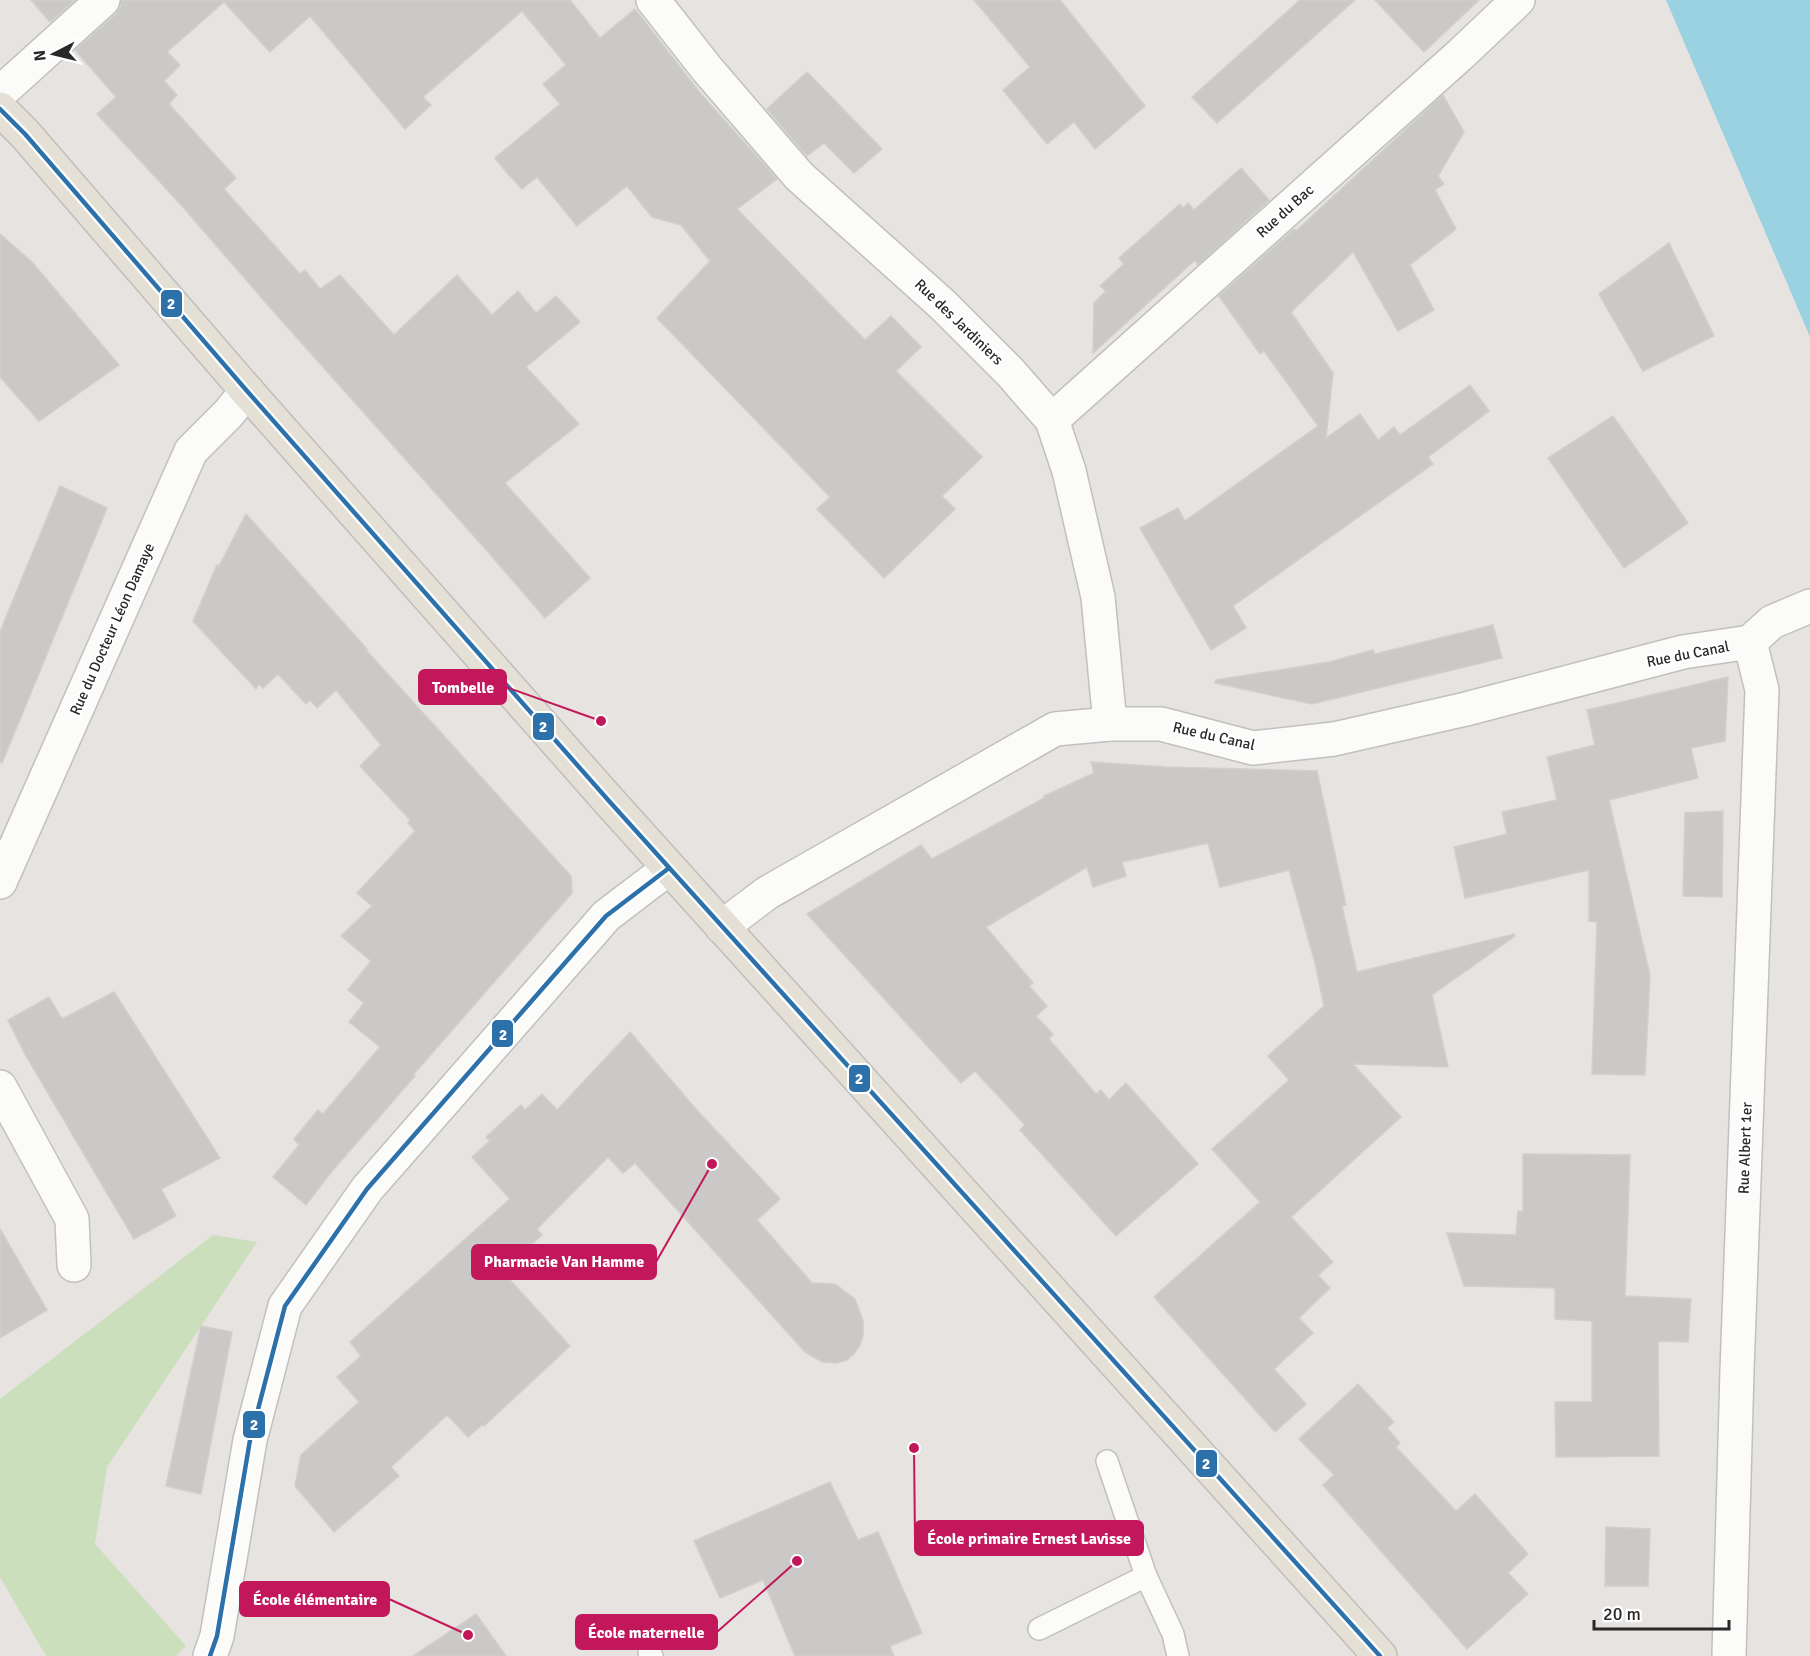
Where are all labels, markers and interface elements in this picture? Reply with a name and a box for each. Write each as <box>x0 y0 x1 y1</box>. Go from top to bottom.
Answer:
north arrow <box>24 24 84 84</box>
text: N <box>30 49 51 62</box>
street label: Rue du Bac <box>1253 181 1317 241</box>
street label: Rue des Jardiniers <box>911 275 1007 369</box>
line badge: 2 <box>160 289 183 318</box>
text: 2 <box>167 294 175 314</box>
street label: Rue du Docteur Léon Damaye <box>66 540 158 718</box>
street label: Rue du Canal <box>1645 637 1731 671</box>
callout: Tombelle <box>419 670 506 704</box>
text: Tombelle <box>432 678 494 698</box>
line badge: 2 <box>532 712 555 741</box>
text: 2 <box>539 717 547 737</box>
street label: Rue du Canal <box>1171 718 1257 754</box>
line badge: 2 <box>491 1019 514 1048</box>
text: 2 <box>499 1025 507 1045</box>
line badge: 2 <box>848 1064 871 1093</box>
text: 2 <box>855 1069 863 1089</box>
street label: Rue Albert 1er <box>1734 1101 1756 1194</box>
callout: Pharmacie Van Hamme <box>472 1245 656 1279</box>
text: Pharmacie Van Hamme <box>484 1252 644 1272</box>
line badge: 2 <box>242 1410 266 1439</box>
text: 2 <box>250 1415 258 1435</box>
line badge: 2 <box>1195 1449 1218 1478</box>
text: 2 <box>1202 1454 1210 1474</box>
callout: École primaire Ernest Lavisse <box>915 1521 1143 1555</box>
text: École primaire Ernest Lavisse <box>927 1529 1131 1549</box>
callout: École élémentaire <box>240 1582 389 1616</box>
text: École élémentaire <box>253 1590 377 1610</box>
scale bar <box>1594 1593 1729 1631</box>
text: 20 m <box>1603 1603 1641 1625</box>
callout: École maternelle <box>576 1615 717 1649</box>
text: École maternelle <box>588 1623 704 1643</box>

